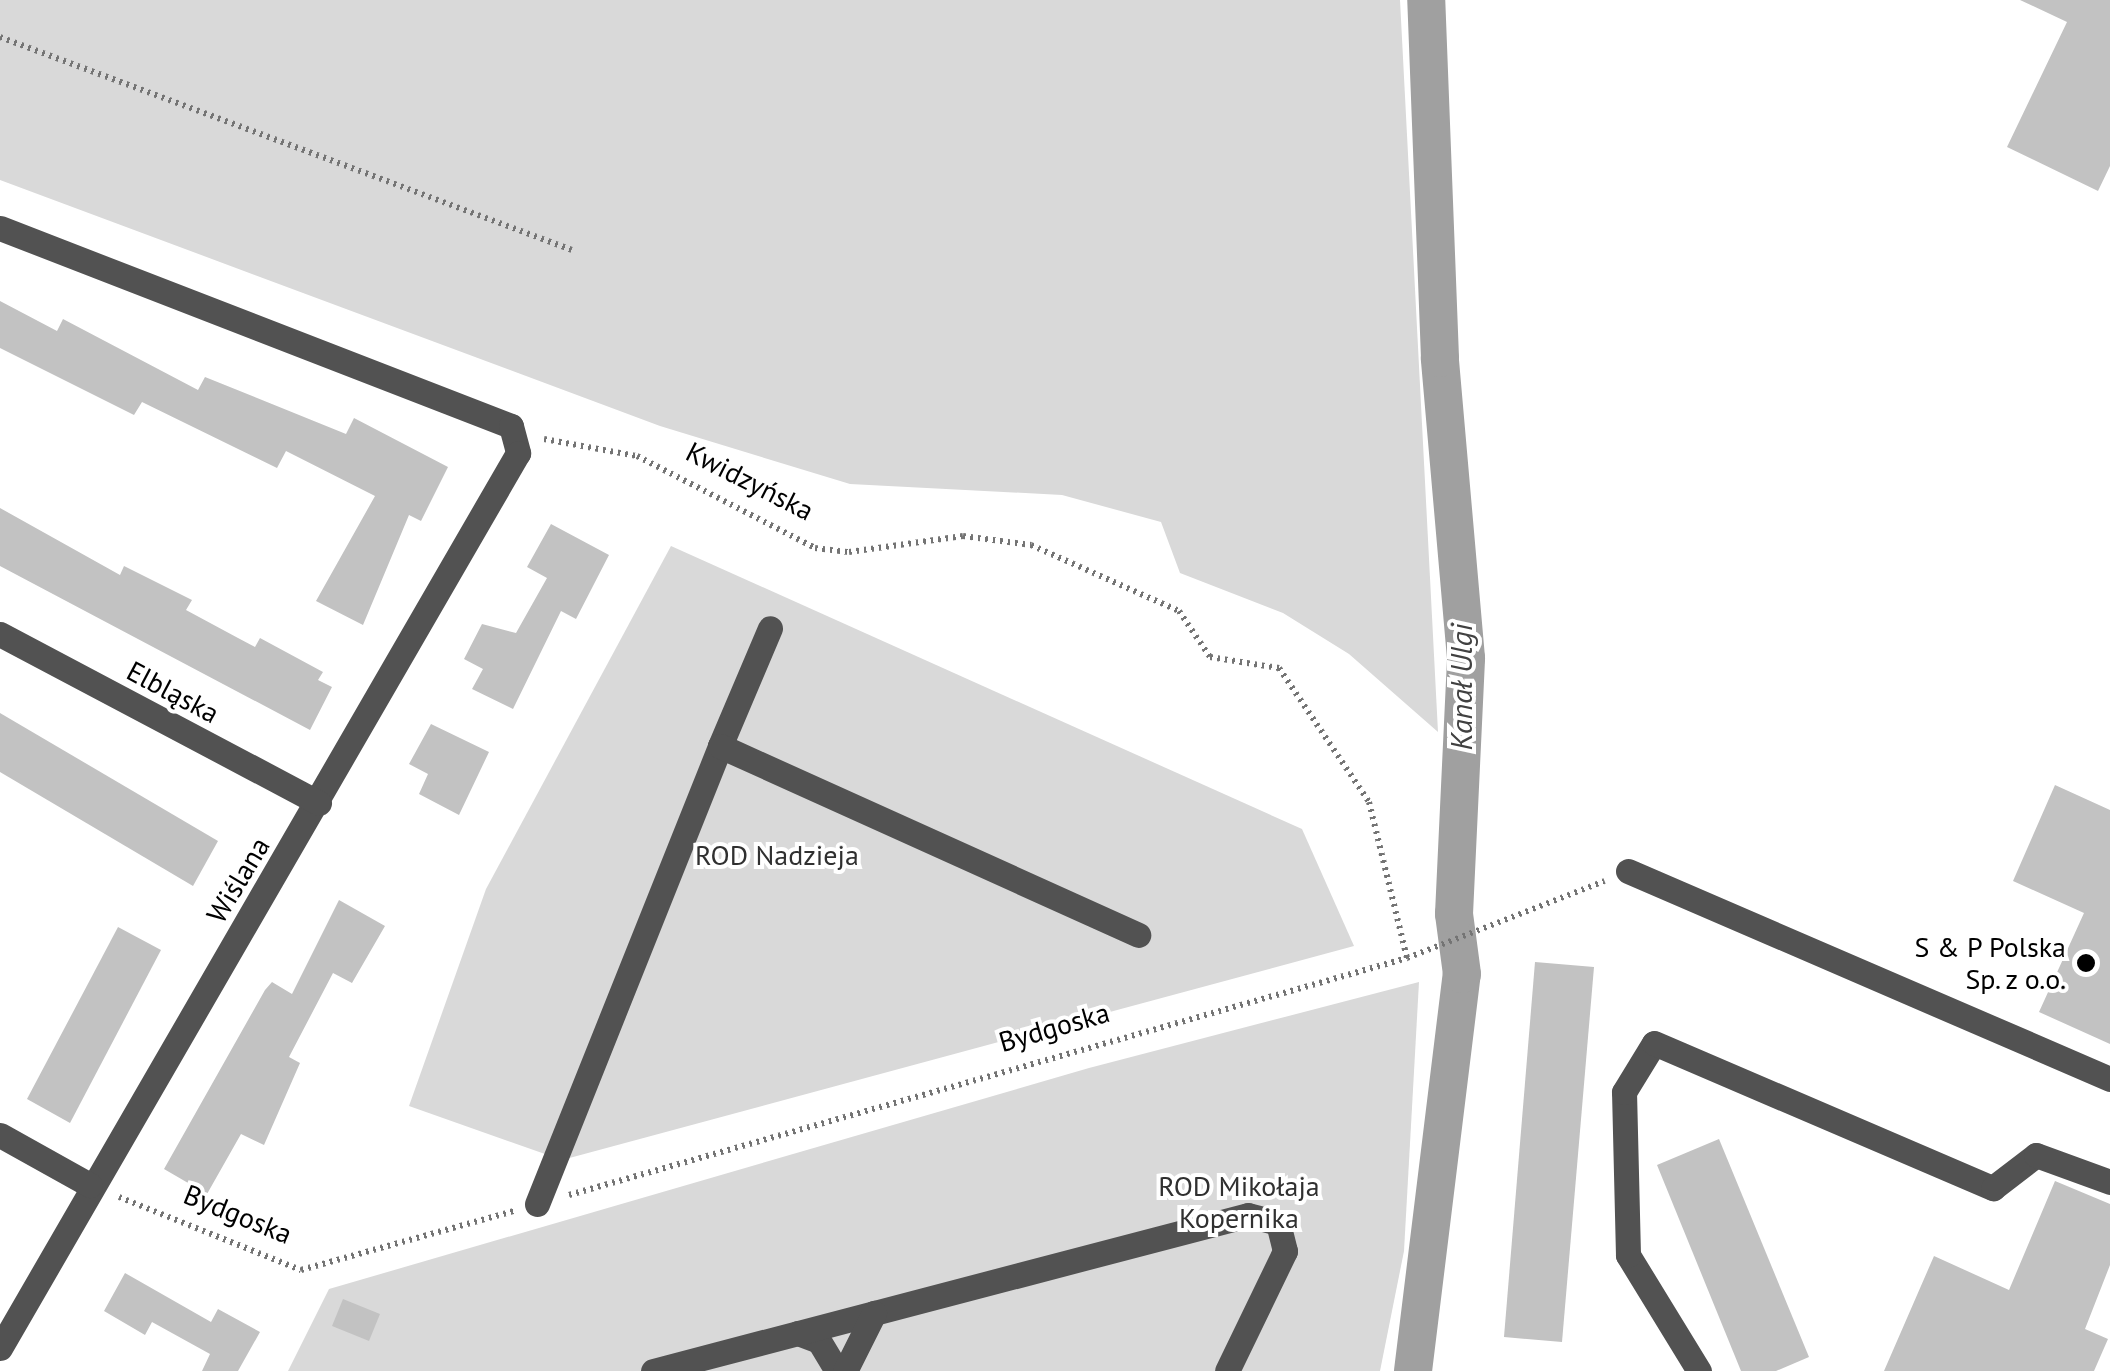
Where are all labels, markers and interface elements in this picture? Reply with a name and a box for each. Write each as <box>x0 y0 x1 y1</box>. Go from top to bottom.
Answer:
street label: Kwidzyńska <box>681 435 819 527</box>
water label: Kanał Ulgi <box>1443 623 1479 751</box>
street label: Elbląska <box>121 654 225 730</box>
street label: Wiślana <box>199 831 277 929</box>
park label: ROD Nadzieja <box>695 838 859 872</box>
place label: S & P Polska Sp. z o.o. <box>1913 930 2066 996</box>
marker: S & P Polska Sp. z o.o. <box>2075 952 2097 974</box>
street label: Bydgoska <box>995 995 1113 1059</box>
park label: ROD Mikołaja Kopernika <box>1158 1169 1320 1235</box>
street label: Bydgoska <box>179 1177 297 1251</box>

